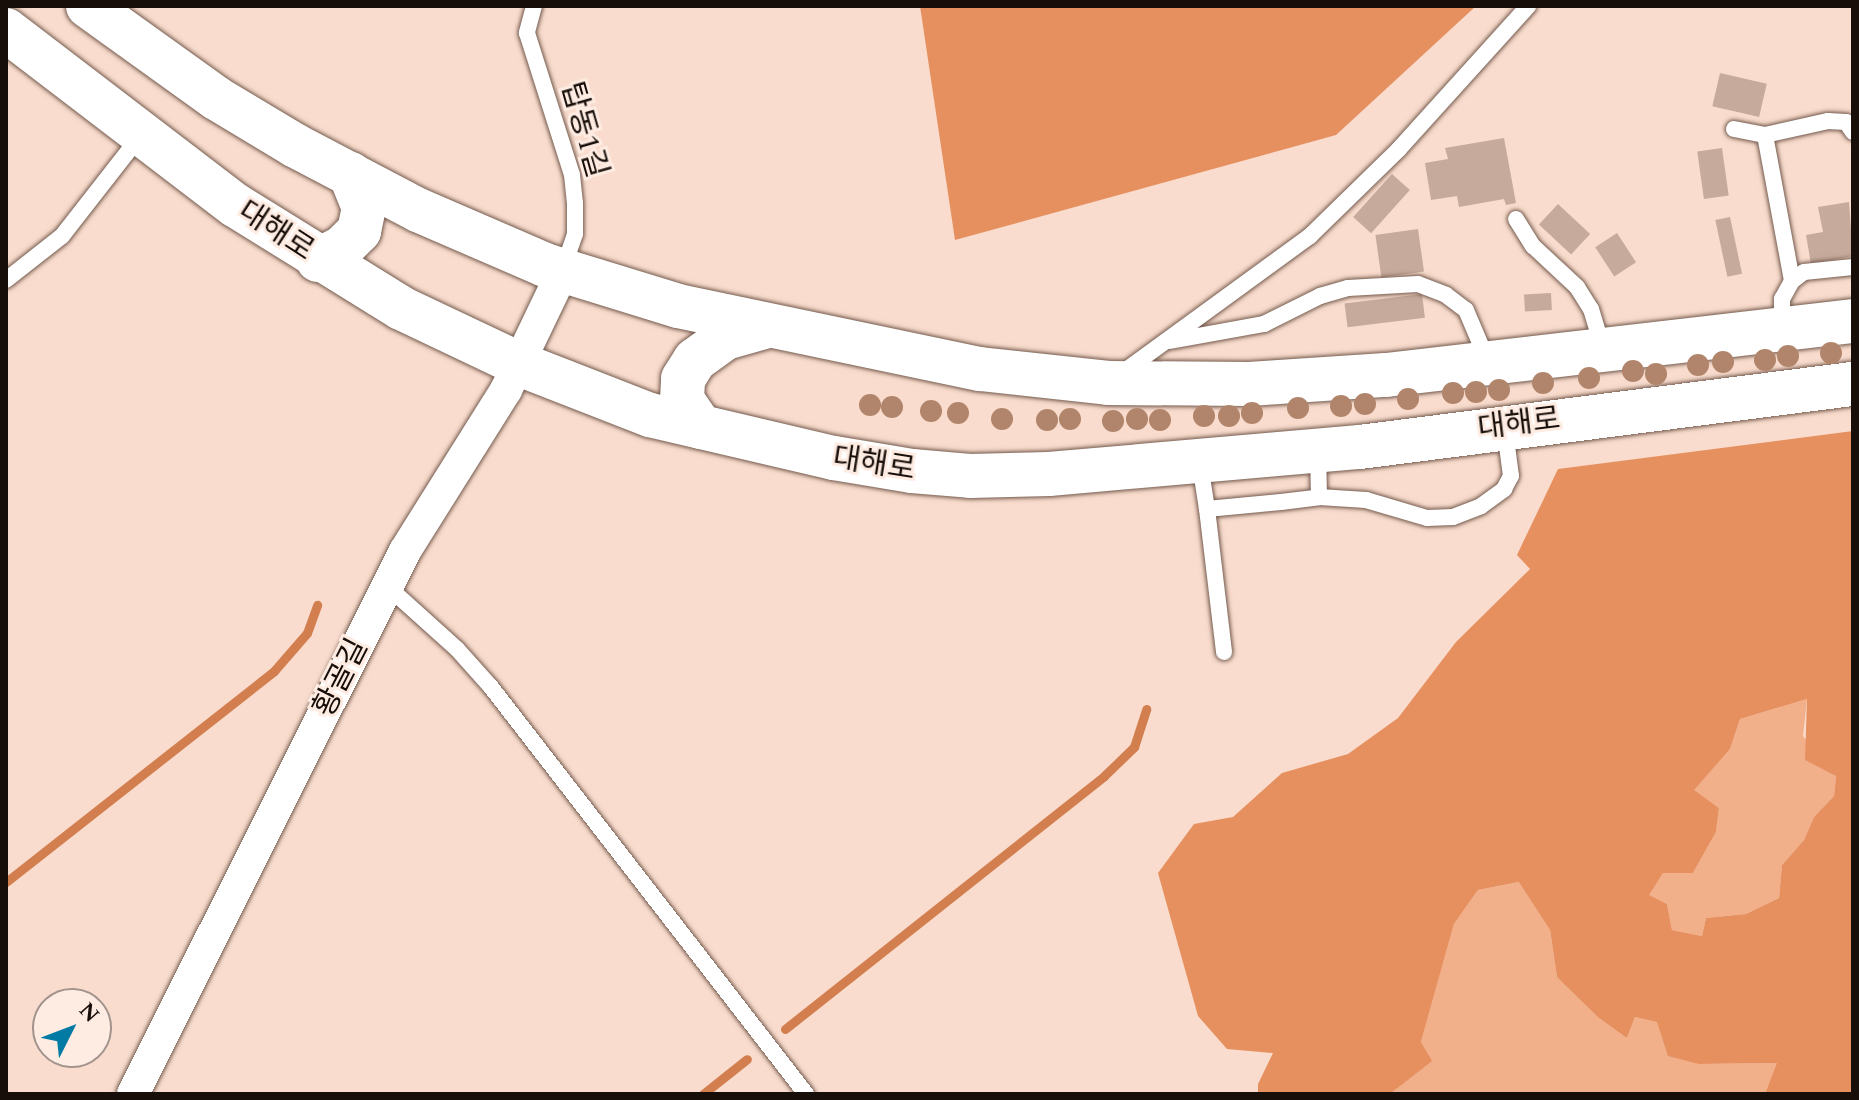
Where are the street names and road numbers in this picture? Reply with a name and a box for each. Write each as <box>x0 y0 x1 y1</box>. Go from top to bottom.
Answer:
street label: 탑동1길 <box>553 78 615 182</box>
street label: 대해로 <box>231 193 321 269</box>
street label: 대해로 <box>1476 401 1562 447</box>
street label: 대해로 <box>830 440 918 488</box>
street label: 황골길 <box>306 633 376 723</box>

